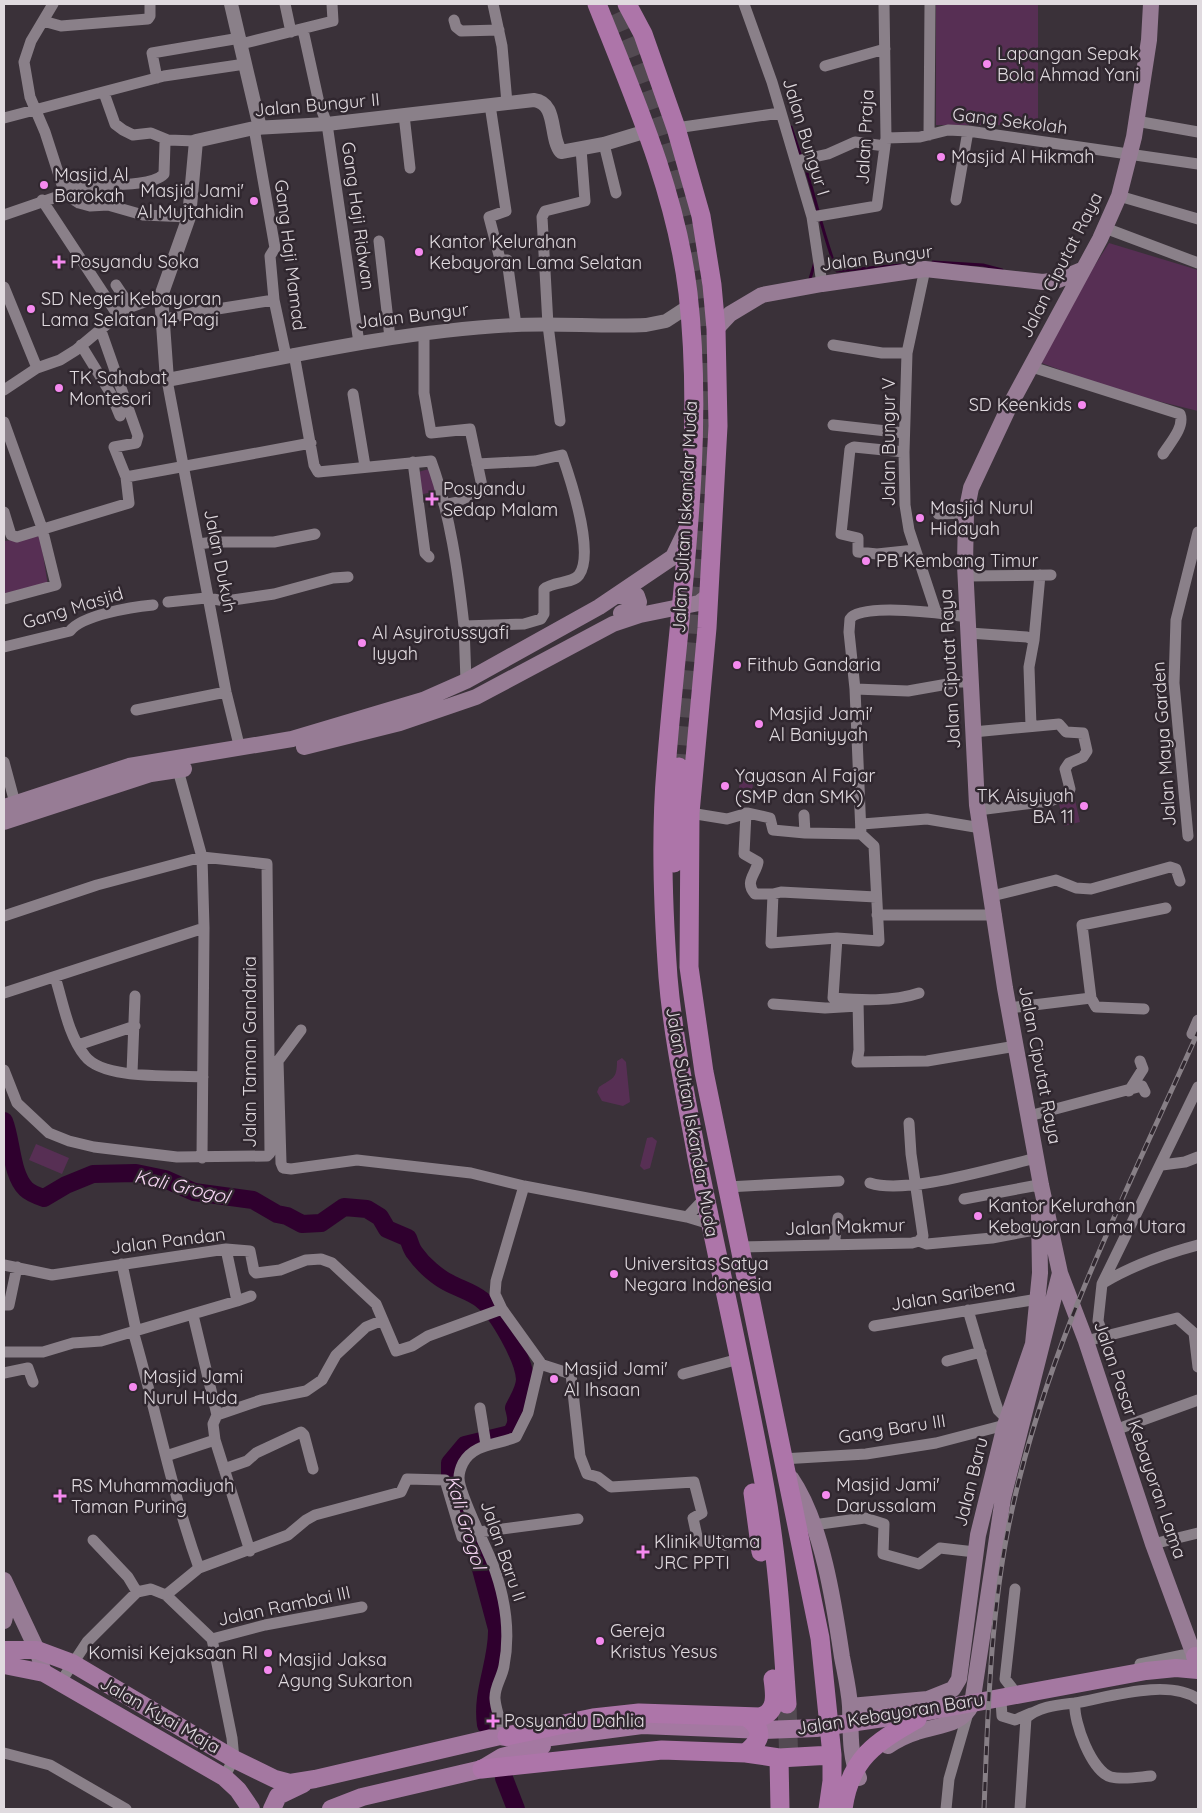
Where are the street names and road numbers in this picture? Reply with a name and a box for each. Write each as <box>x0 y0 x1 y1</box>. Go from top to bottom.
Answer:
street label: Jalan Bungur I <box>778 75 835 198</box>
street label: Jalan Bungur II <box>253 88 381 121</box>
street label: Jalan Praja <box>851 89 878 185</box>
street label: Gang Sekolah <box>951 102 1069 139</box>
street label: Gang Haji Ridwan <box>337 140 380 292</box>
street label: Gang Haji Mamad <box>270 178 311 332</box>
street label: Jalan Ciputat Raya <box>1014 188 1107 342</box>
street label: Jalan Bungur <box>820 239 934 276</box>
street label: Jalan Bungur <box>356 297 470 334</box>
street label: Jalan Bungur V <box>877 377 900 507</box>
street label: Jalan Sultan Iskandar Muda <box>667 400 702 634</box>
street label: Jalan Dukuh <box>199 507 242 615</box>
street label: Gang Masjid <box>20 581 126 634</box>
street label: Jalan Ciputat Raya <box>934 588 965 750</box>
street label: Jalan Maya Garden <box>1146 661 1181 827</box>
street label: Jalan Taman Gandaria <box>238 956 261 1148</box>
street label: Jalan Ciputat Raya <box>1014 984 1067 1146</box>
street label: Jalan Sultan Iskandar Muda <box>661 1005 724 1239</box>
street label: Jalan Makmur <box>784 1213 906 1240</box>
street label: Jalan Pandan <box>109 1222 227 1259</box>
street label: Jalan Saribena <box>889 1273 1017 1316</box>
street label: Jalan Pasar Kebayoran Lama <box>1089 1318 1192 1562</box>
street label: Gang Baru III <box>837 1409 947 1448</box>
street label: Jalan Baru <box>948 1435 993 1529</box>
street label: Jalan Baru II <box>475 1497 531 1604</box>
street label: Jalan Rambai III <box>215 1580 352 1631</box>
street label: Jalan Kyai Maja <box>96 1671 224 1758</box>
street label: Jalan Kebayoran Baru <box>795 1687 985 1740</box>

